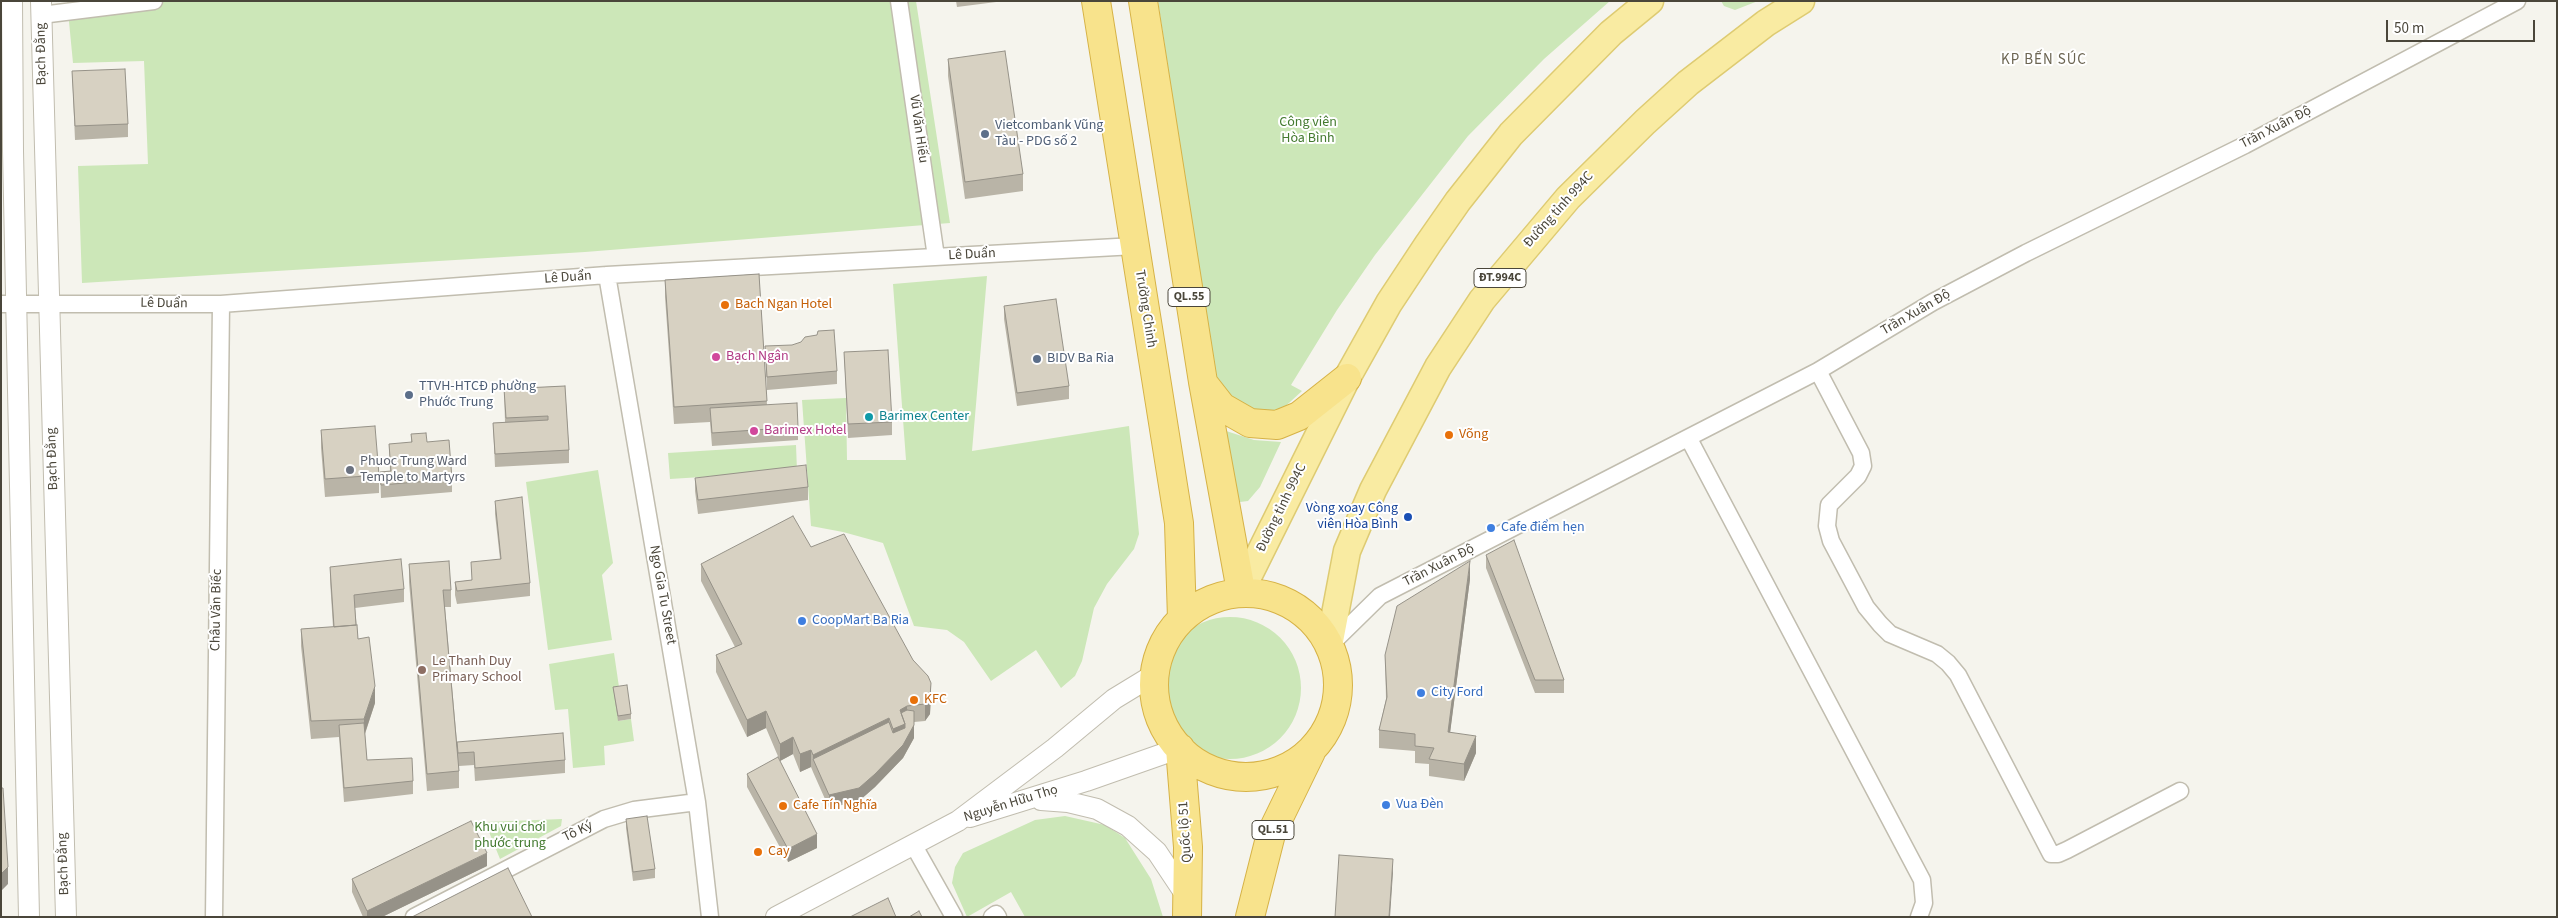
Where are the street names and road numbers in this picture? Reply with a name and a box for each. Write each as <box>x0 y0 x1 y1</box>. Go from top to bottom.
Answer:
street label: Bạch Đằng <box>33 22 51 86</box>
street label: Vũ Văn Hiếu <box>905 94 931 164</box>
street label: Trần Xuân Độ <box>2238 103 2314 153</box>
street label: Đường tỉnh 994C <box>1520 168 1598 252</box>
street label: Lê Duẩn <box>948 245 996 265</box>
street label: Lê Duẩn <box>544 268 592 288</box>
road number: ĐT.994C <box>1474 268 1526 288</box>
street label: Trường Chinh <box>1131 269 1159 349</box>
street label: Trần Xuân Độ <box>1878 286 1954 340</box>
road number: QL.55 <box>1168 288 1210 306</box>
street label: Lê Duẩn <box>140 295 188 313</box>
street label: Bạch Đằng <box>44 427 62 491</box>
street label: Đường tỉnh 994C <box>1253 461 1311 555</box>
street label: Trần Xuân Độ <box>1401 541 1477 591</box>
street label: Ngo Gia Tu Street <box>645 544 679 646</box>
street label: Châu Văn Biếc <box>208 569 226 651</box>
street label: Nguyễn Hữu Thọ <box>962 782 1060 826</box>
street label: Quốc lộ 51 <box>1175 801 1197 863</box>
street label: Tô Ký <box>560 818 596 846</box>
road number: QL.51 <box>1252 820 1294 840</box>
street label: Bạch Đằng <box>55 832 73 896</box>

